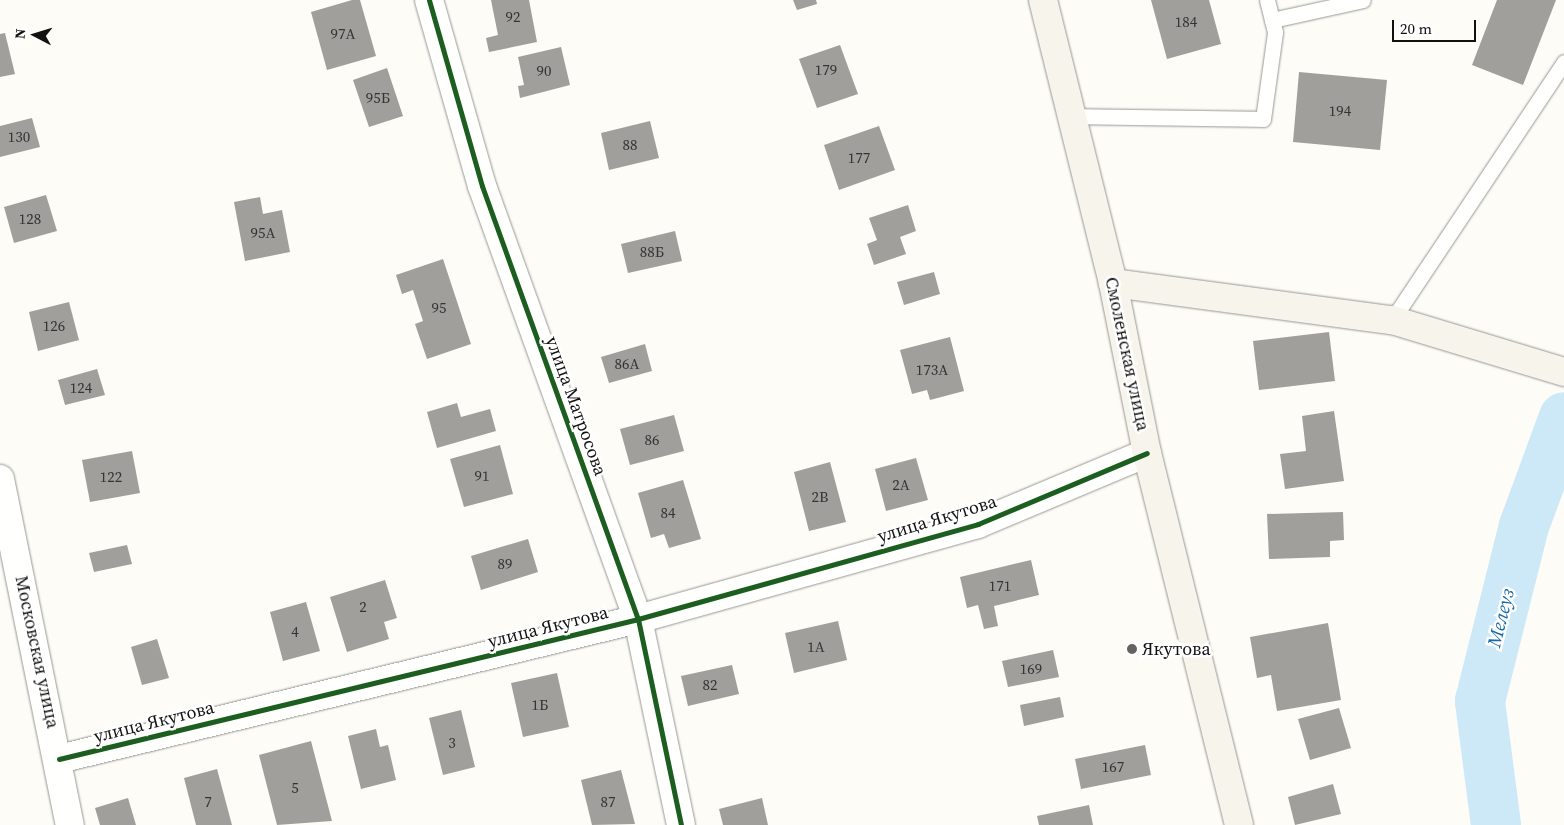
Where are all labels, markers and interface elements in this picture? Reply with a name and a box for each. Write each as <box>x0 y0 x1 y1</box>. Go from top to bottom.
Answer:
house number: 92 <box>506 8 520 26</box>
north arrow <box>10 10 60 60</box>
scale bar <box>1394 10 1478 42</box>
house number: 184 <box>1175 13 1197 31</box>
text: 20 m <box>1400 18 1432 39</box>
house number: 97А <box>331 25 355 43</box>
text: N <box>10 28 30 40</box>
house number: 179 <box>815 61 837 79</box>
house number: 90 <box>537 62 551 80</box>
house number: 95Б <box>366 89 390 107</box>
house number: 194 <box>1329 102 1351 120</box>
house number: 130 <box>8 128 30 146</box>
house number: 88 <box>623 136 637 154</box>
house number: 177 <box>848 149 870 167</box>
house number: 128 <box>19 210 41 228</box>
house number: 95А <box>251 224 275 242</box>
house number: 88Б <box>640 243 664 261</box>
street label: Смоленская улица <box>1100 275 1154 433</box>
house number: 95 <box>432 299 446 317</box>
house number: 126 <box>43 317 65 335</box>
street label: улица Матросова <box>541 333 611 479</box>
house number: 86А <box>615 355 639 373</box>
house number: 173А <box>916 361 948 379</box>
house number: 124 <box>70 379 92 397</box>
house number: 86 <box>645 431 659 449</box>
house number: 91 <box>475 467 489 485</box>
house number: 122 <box>100 468 122 486</box>
house number: 2А <box>892 476 910 494</box>
house number: 2В <box>812 488 828 506</box>
street label: улица Якутова <box>875 491 999 547</box>
house number: 84 <box>661 504 675 522</box>
house number: 89 <box>498 555 512 573</box>
street label: Московская улица <box>10 574 64 730</box>
house number: 171 <box>989 577 1011 595</box>
water label: Мелеуз <box>1483 586 1519 650</box>
house number: 2 <box>359 598 367 616</box>
street label: улица Якутова <box>486 602 610 652</box>
house number: 4 <box>291 623 299 641</box>
house number: 1А <box>807 638 825 656</box>
place label: Якутова <box>1142 638 1211 660</box>
marker: Якутова <box>1126 643 1138 655</box>
house number: 169 <box>1020 660 1042 678</box>
house number: 82 <box>703 676 717 694</box>
house number: 1Б <box>532 696 548 714</box>
street label: улица Якутова <box>92 697 216 747</box>
house number: 3 <box>448 734 456 752</box>
house number: 167 <box>1102 758 1124 776</box>
house number: 5 <box>291 779 299 797</box>
house number: 7 <box>204 793 212 811</box>
house number: 87 <box>601 793 615 811</box>

